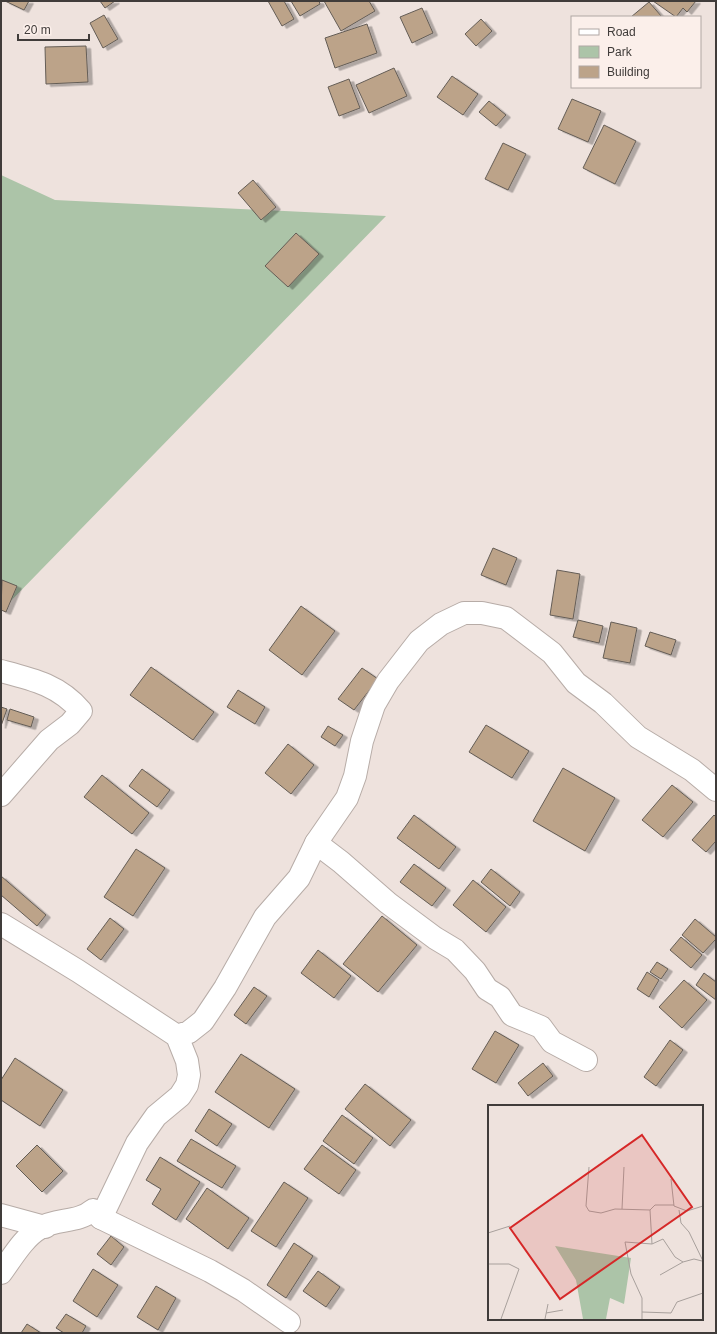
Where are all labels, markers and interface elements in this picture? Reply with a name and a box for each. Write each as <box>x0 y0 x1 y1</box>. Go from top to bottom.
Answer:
scale bar <box>18 16 89 42</box>
legend <box>571 16 701 88</box>
text: 20 m <box>24 23 51 37</box>
text: Road <box>607 25 636 39</box>
text: Park <box>607 45 633 59</box>
text: Building <box>607 65 650 79</box>
inset map <box>488 1105 703 1320</box>

